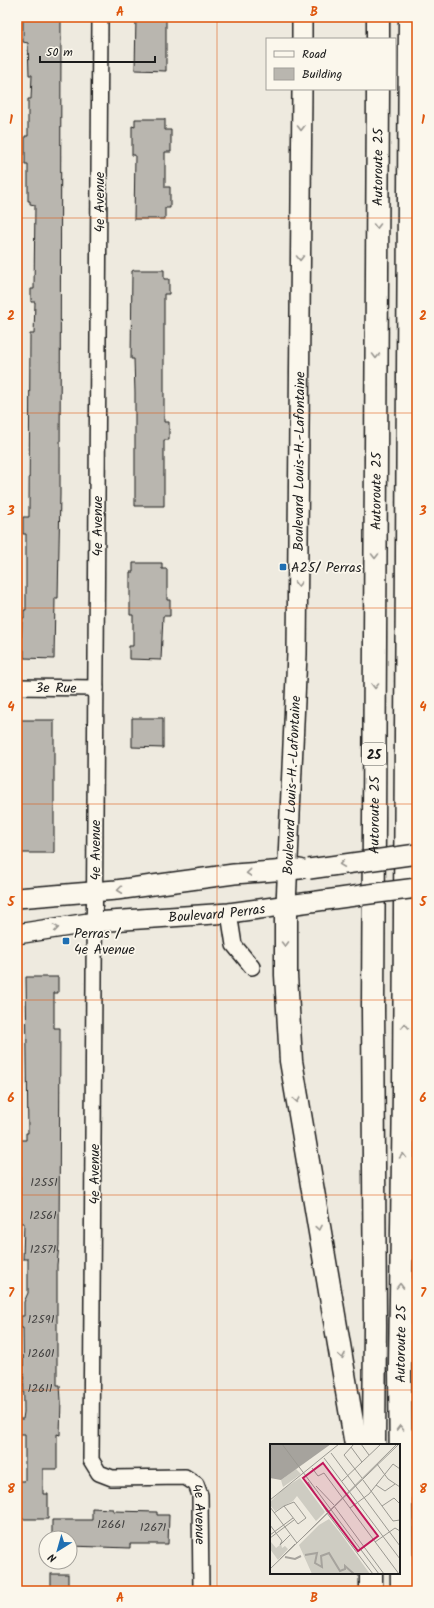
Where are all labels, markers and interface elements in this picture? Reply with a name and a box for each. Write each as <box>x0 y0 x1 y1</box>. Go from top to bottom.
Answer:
text: A <box>116 2 124 23</box>
text: B <box>310 2 318 23</box>
scale bar <box>40 38 155 64</box>
legend <box>266 38 396 90</box>
text: 50 m <box>46 43 73 62</box>
text: Road <box>302 45 327 64</box>
text: Building <box>302 65 342 84</box>
text: 1 <box>9 110 13 131</box>
text: 1 <box>421 110 425 131</box>
one-way arrow <box>297 125 305 131</box>
street label: Autoroute 25 <box>367 127 390 206</box>
street label: 4e Avenue <box>89 171 111 232</box>
one-way arrow <box>373 223 381 229</box>
one-way arrow <box>296 255 304 261</box>
text: 2 <box>7 306 15 327</box>
text: 2 <box>419 306 427 327</box>
one-way arrow <box>372 353 380 359</box>
street label: Boulevard Louis-H.-Lafontaine <box>288 371 312 551</box>
street label: Autoroute 25 <box>366 451 388 530</box>
street label: 4e Avenue <box>87 495 109 556</box>
text: 3 <box>6 501 15 522</box>
text: 3 <box>418 501 427 522</box>
one-way arrow <box>371 553 379 559</box>
place label: A25/ Perras <box>291 557 361 579</box>
marker: A25/ Perras <box>278 562 288 572</box>
one-way arrow <box>294 581 302 587</box>
street label: 3e Rue <box>35 677 77 700</box>
one-way arrow <box>371 683 379 689</box>
street label: Boulevard Louis-H.-Lafontaine <box>277 694 307 875</box>
text: 4 <box>7 697 15 718</box>
text: 4 <box>419 697 427 718</box>
road number: 25 <box>362 743 386 765</box>
street label: Autoroute 25 <box>364 775 386 854</box>
street label: 4e Avenue <box>85 819 107 880</box>
one-way arrow <box>339 859 345 868</box>
one-way arrow <box>246 869 252 878</box>
one-way arrow <box>117 885 123 894</box>
text: 5 <box>7 892 16 913</box>
text: 5 <box>419 892 428 913</box>
street label: Boulevard Perras <box>168 898 267 929</box>
place label: Perras / 4e Avenue <box>74 923 136 961</box>
one-way arrow <box>52 924 59 933</box>
marker: Perras / 4e Avenue <box>61 936 71 946</box>
one-way arrow <box>281 941 290 947</box>
one-way arrow <box>401 1023 409 1029</box>
text: 6 <box>7 1088 15 1109</box>
text: 6 <box>419 1088 427 1109</box>
one-way arrow <box>292 1097 300 1103</box>
street label: 4e Avenue <box>84 1143 106 1204</box>
one-way arrow <box>399 1153 407 1159</box>
house number: 12551 <box>30 1173 58 1192</box>
house number: 12561 <box>29 1206 57 1225</box>
one-way arrow <box>315 1225 323 1231</box>
house number: 12571 <box>30 1240 56 1259</box>
text: 7 <box>8 1283 15 1304</box>
one-way arrow <box>396 1283 404 1289</box>
text: 7 <box>420 1283 427 1304</box>
street label: Autoroute 25 <box>390 1304 413 1383</box>
house number: 12591 <box>28 1310 55 1329</box>
house number: 12601 <box>27 1344 55 1363</box>
one-way arrow <box>337 1353 346 1359</box>
house number: 12611 <box>28 1379 53 1398</box>
one-way arrow <box>396 1425 405 1431</box>
inset map <box>270 1444 400 1574</box>
text: 8 <box>7 1479 15 1500</box>
text: 8 <box>419 1479 427 1500</box>
street label: 4e Avenue <box>185 1481 211 1545</box>
house number: 12661 <box>97 1515 125 1534</box>
house number: 12671 <box>140 1518 167 1537</box>
north arrow <box>38 1530 78 1570</box>
text: N <box>44 1548 61 1566</box>
text: A <box>116 1588 124 1608</box>
text: B <box>310 1588 318 1608</box>

